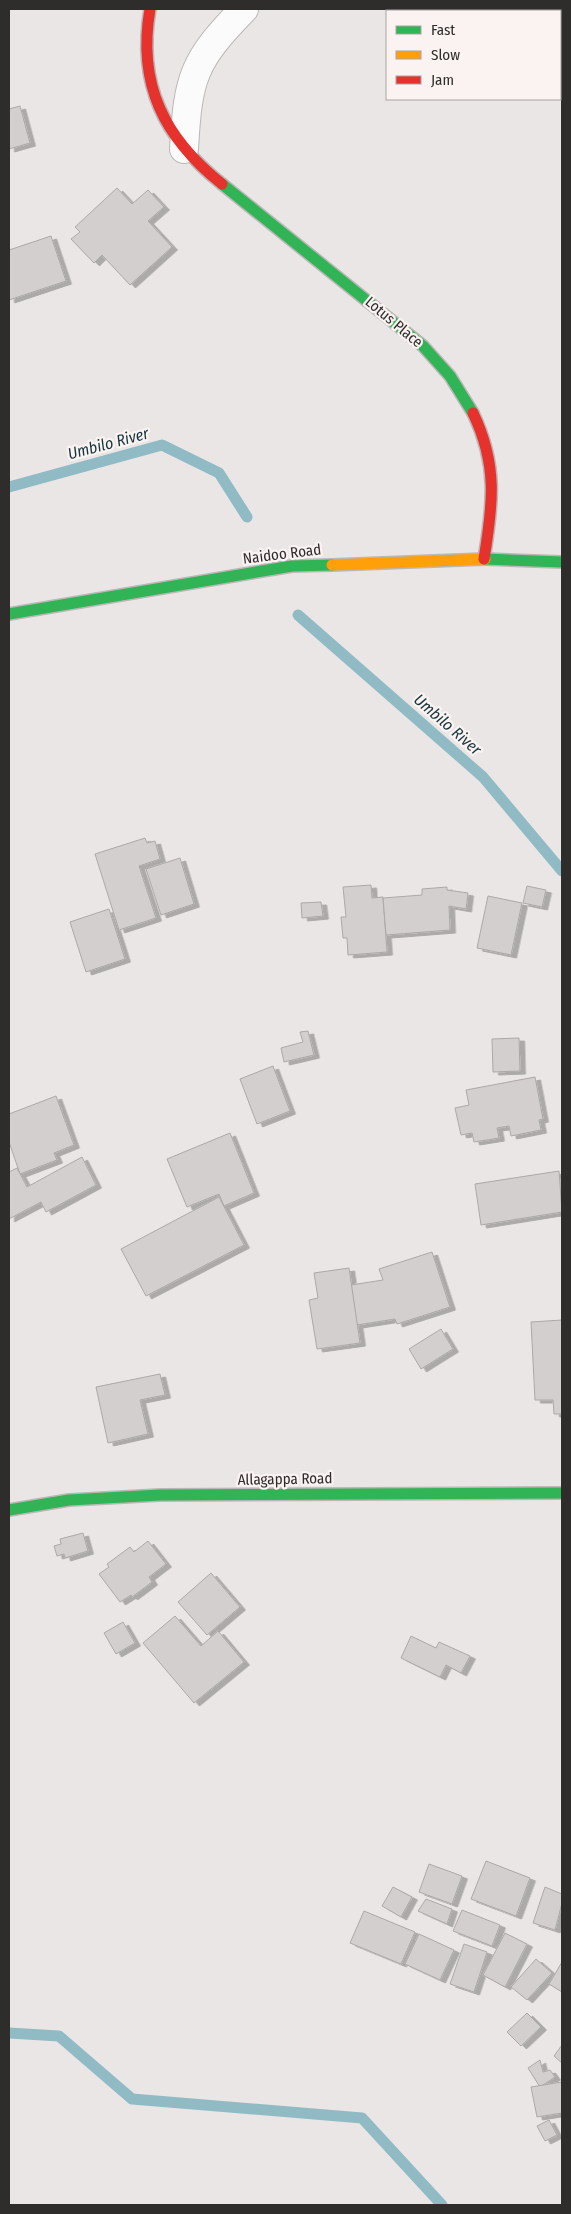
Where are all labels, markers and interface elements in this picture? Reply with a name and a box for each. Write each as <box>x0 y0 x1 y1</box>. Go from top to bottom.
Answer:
legend <box>386 10 561 100</box>
text: Fast <box>431 21 455 39</box>
text: Slow <box>431 46 460 64</box>
text: Jam <box>431 71 454 89</box>
street label: Lotus Place <box>362 293 426 351</box>
water label: Umbilo River <box>66 423 151 463</box>
street label: Naidoo Road <box>242 540 322 568</box>
water label: Umbilo River <box>410 690 486 759</box>
street label: Allagappa Road <box>237 1469 333 1489</box>

